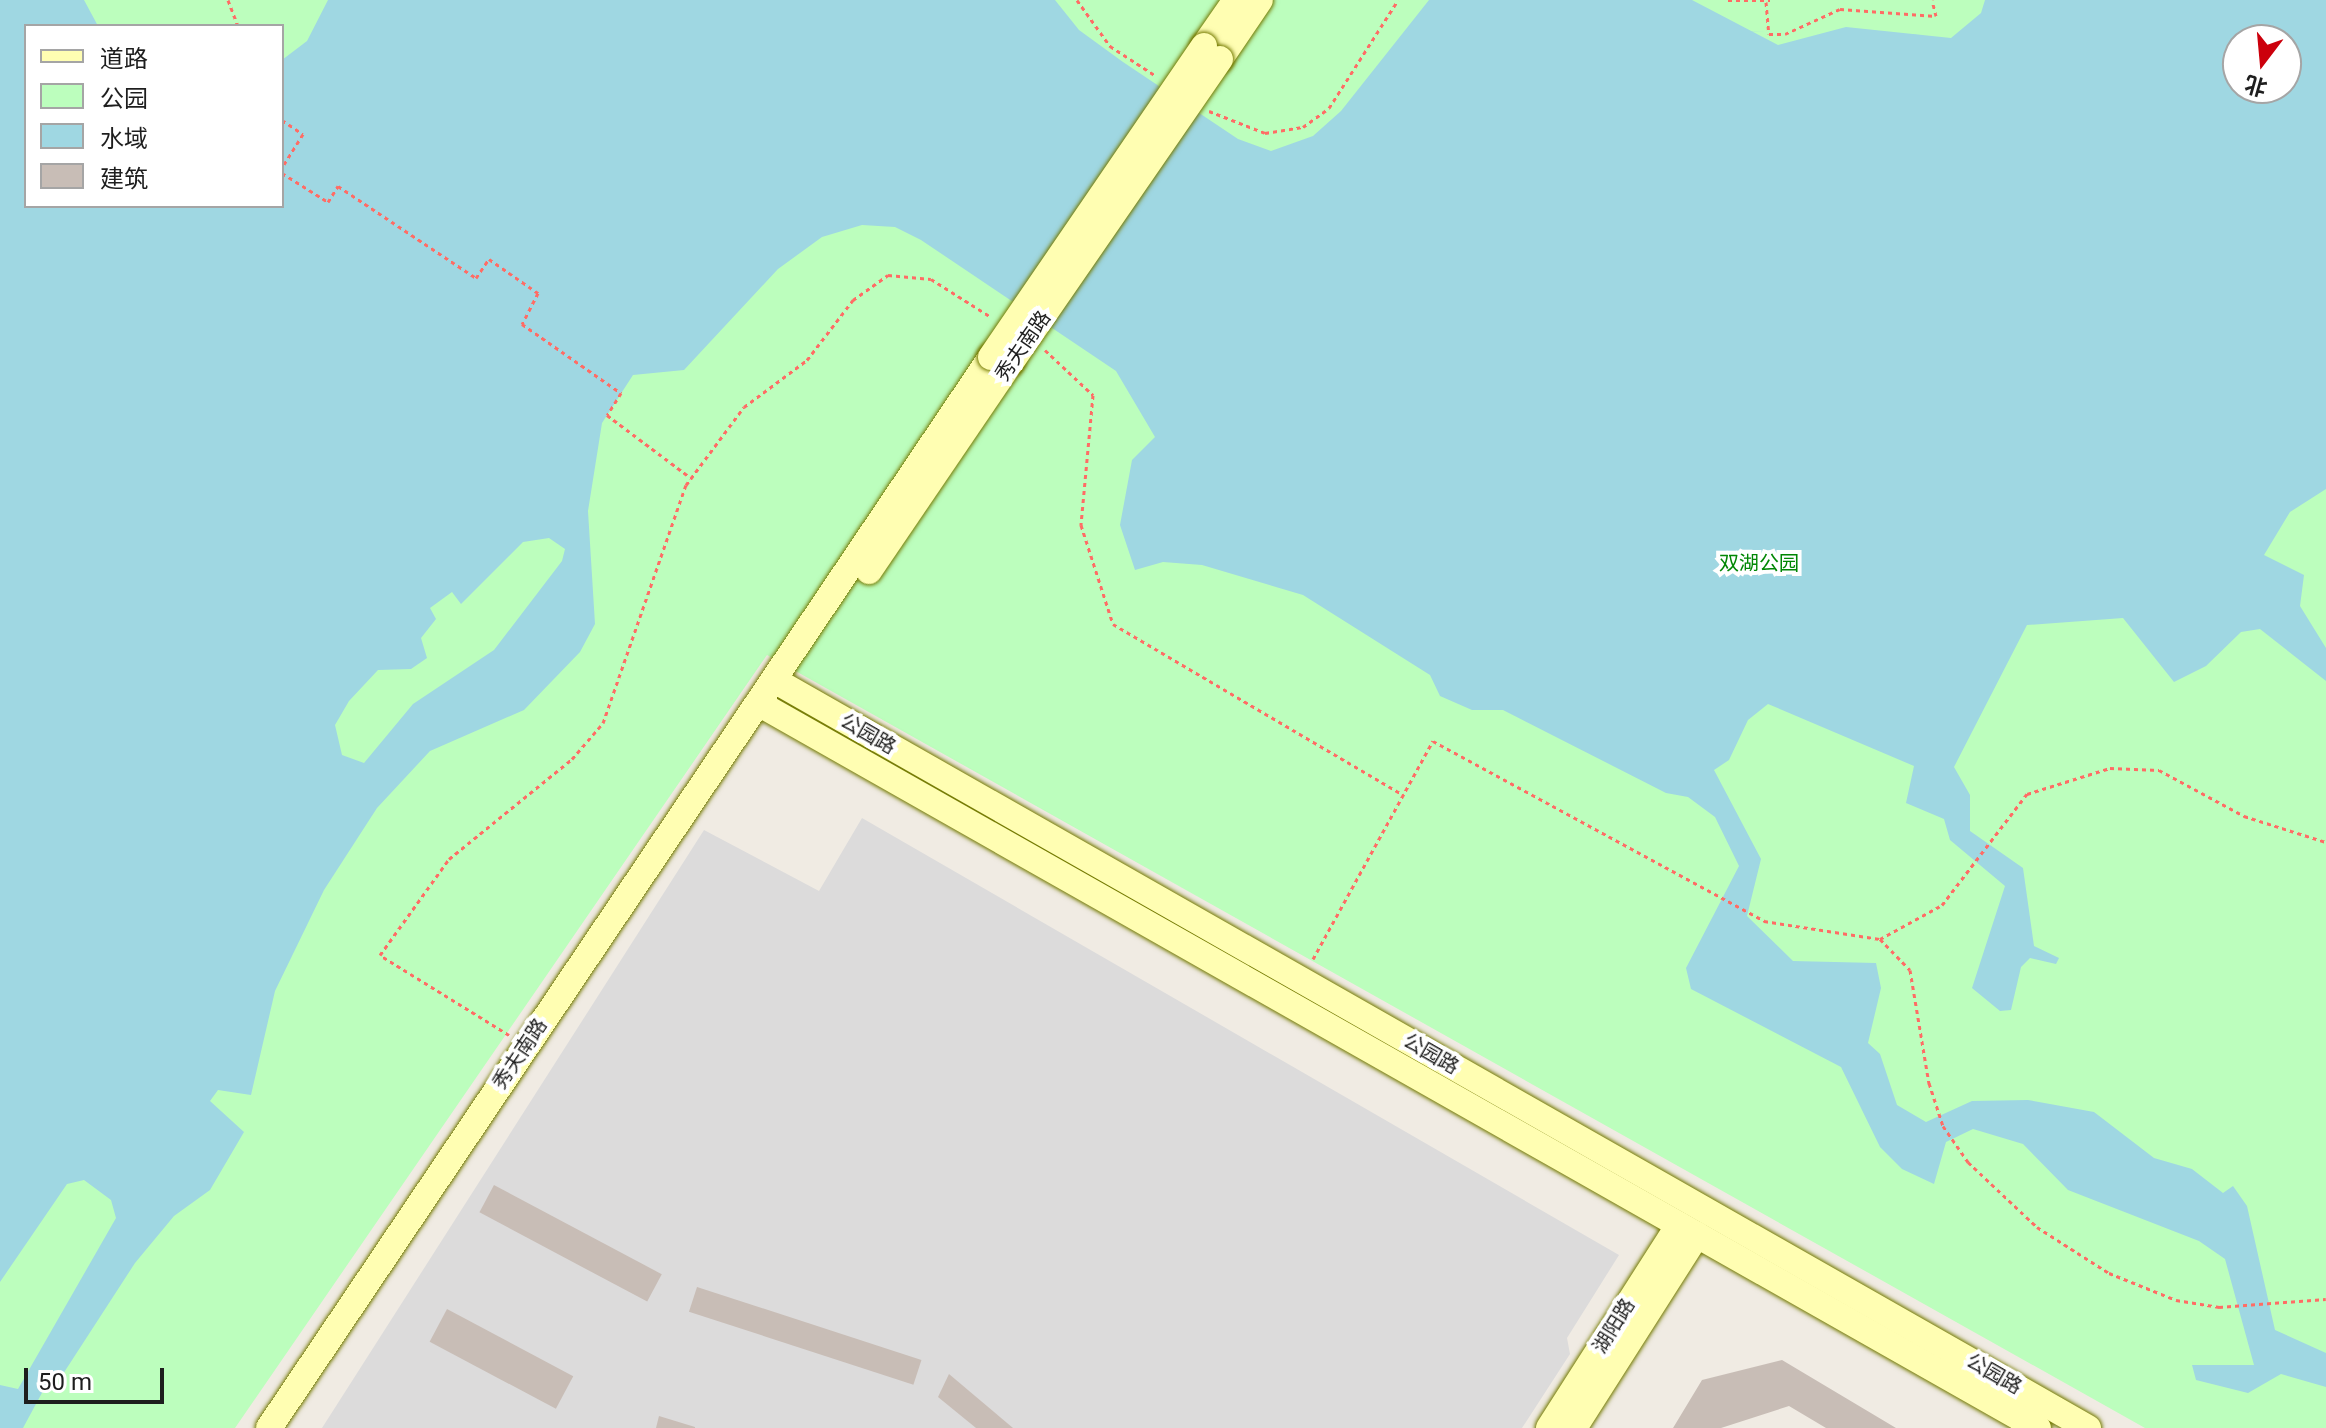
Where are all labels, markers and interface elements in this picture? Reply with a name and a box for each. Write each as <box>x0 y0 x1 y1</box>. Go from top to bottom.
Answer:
legend <box>24 24 284 208</box>
north arrow <box>2222 24 2302 104</box>
text: 道路 <box>100 45 148 73</box>
text: 北 <box>2242 71 2270 101</box>
text: 公园 <box>100 85 148 113</box>
text: 水域 <box>100 125 148 153</box>
text: 建筑 <box>100 165 148 193</box>
street label: 秀夫南路 <box>990 306 1056 386</box>
park label: 双湖公园 <box>1719 551 1799 575</box>
street label: 公园路 <box>836 709 900 759</box>
street label: 秀夫南路 <box>488 1014 552 1094</box>
street label: 公园路 <box>1399 1029 1463 1079</box>
street label: 湖阳路 <box>1588 1294 1640 1358</box>
street label: 公园路 <box>1962 1349 2026 1399</box>
scale bar <box>28 1352 168 1402</box>
text: 50 m <box>38 1368 92 1396</box>

